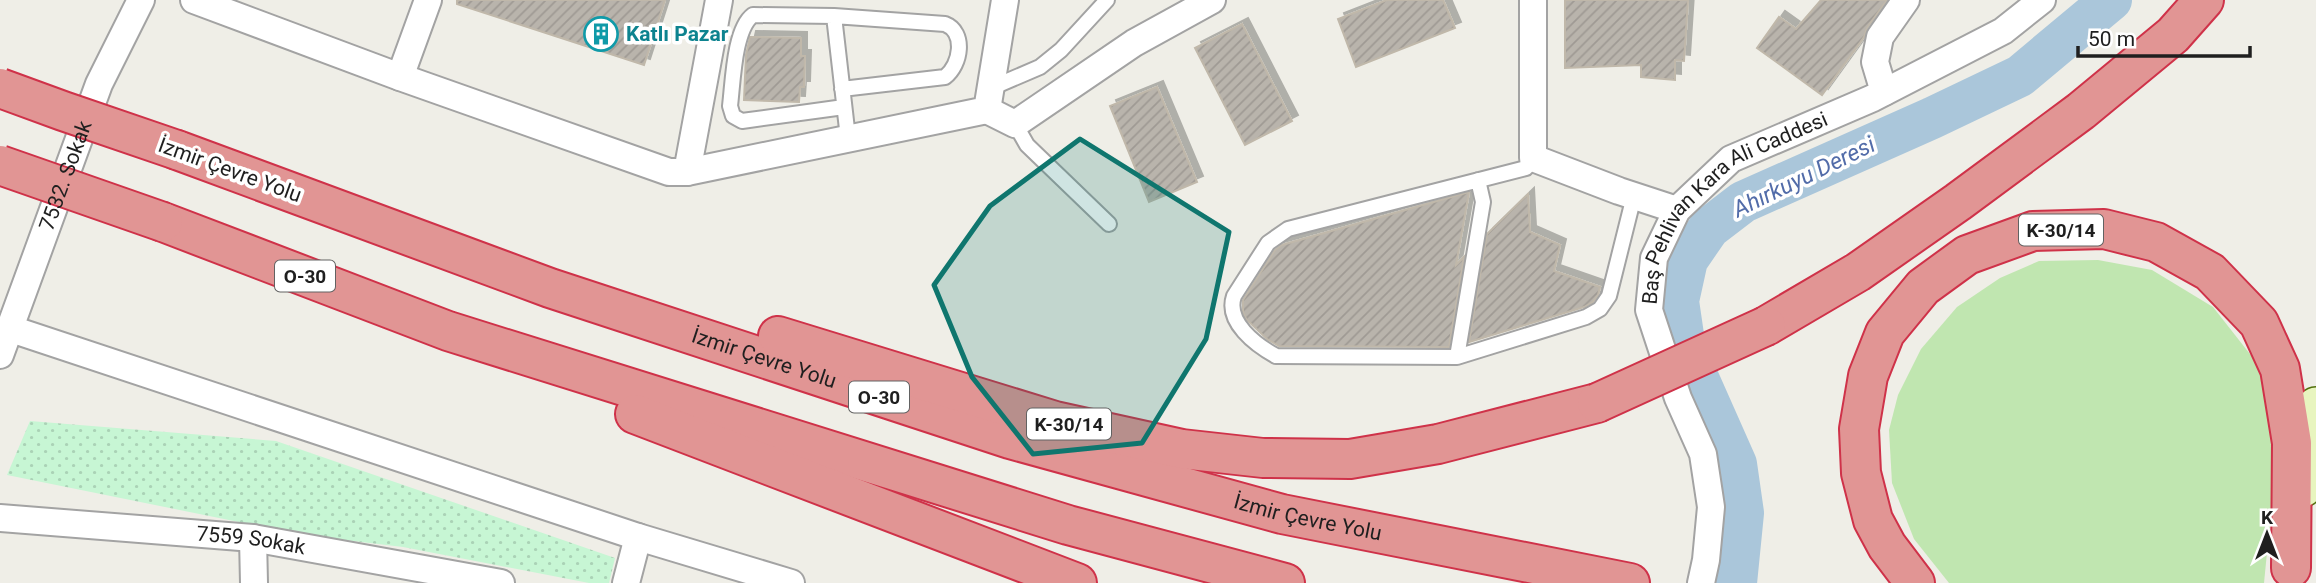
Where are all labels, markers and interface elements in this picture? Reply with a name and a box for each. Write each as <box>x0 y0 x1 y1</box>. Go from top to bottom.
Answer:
scale bar <box>2078 14 2250 58</box>
building icon: Katlı Pazar <box>582 15 620 53</box>
place label: Katlı Pazar <box>626 22 729 46</box>
text: 50 m <box>2088 27 2135 51</box>
street label: Baş Pehlivan Kara Ali Caddesi <box>1638 107 1831 306</box>
street label: 7532. Sokak <box>34 117 97 234</box>
water label: Ahırkuyu Deresi <box>1728 131 1880 223</box>
street label: İzmir Çevre Yolu <box>155 133 305 207</box>
road number: K-30/14 <box>2019 214 2103 246</box>
road number: O-30 <box>275 260 335 292</box>
street label: İzmir Çevre Yolu <box>689 323 839 393</box>
road number: O-30 <box>849 382 909 412</box>
road number: K-30/14 <box>1027 408 1111 440</box>
street label: İzmir Çevre Yolu <box>1231 489 1384 545</box>
north arrow <box>2232 499 2302 569</box>
text: K <box>2261 506 2274 529</box>
street label: 7559 Sokak <box>196 522 308 559</box>

